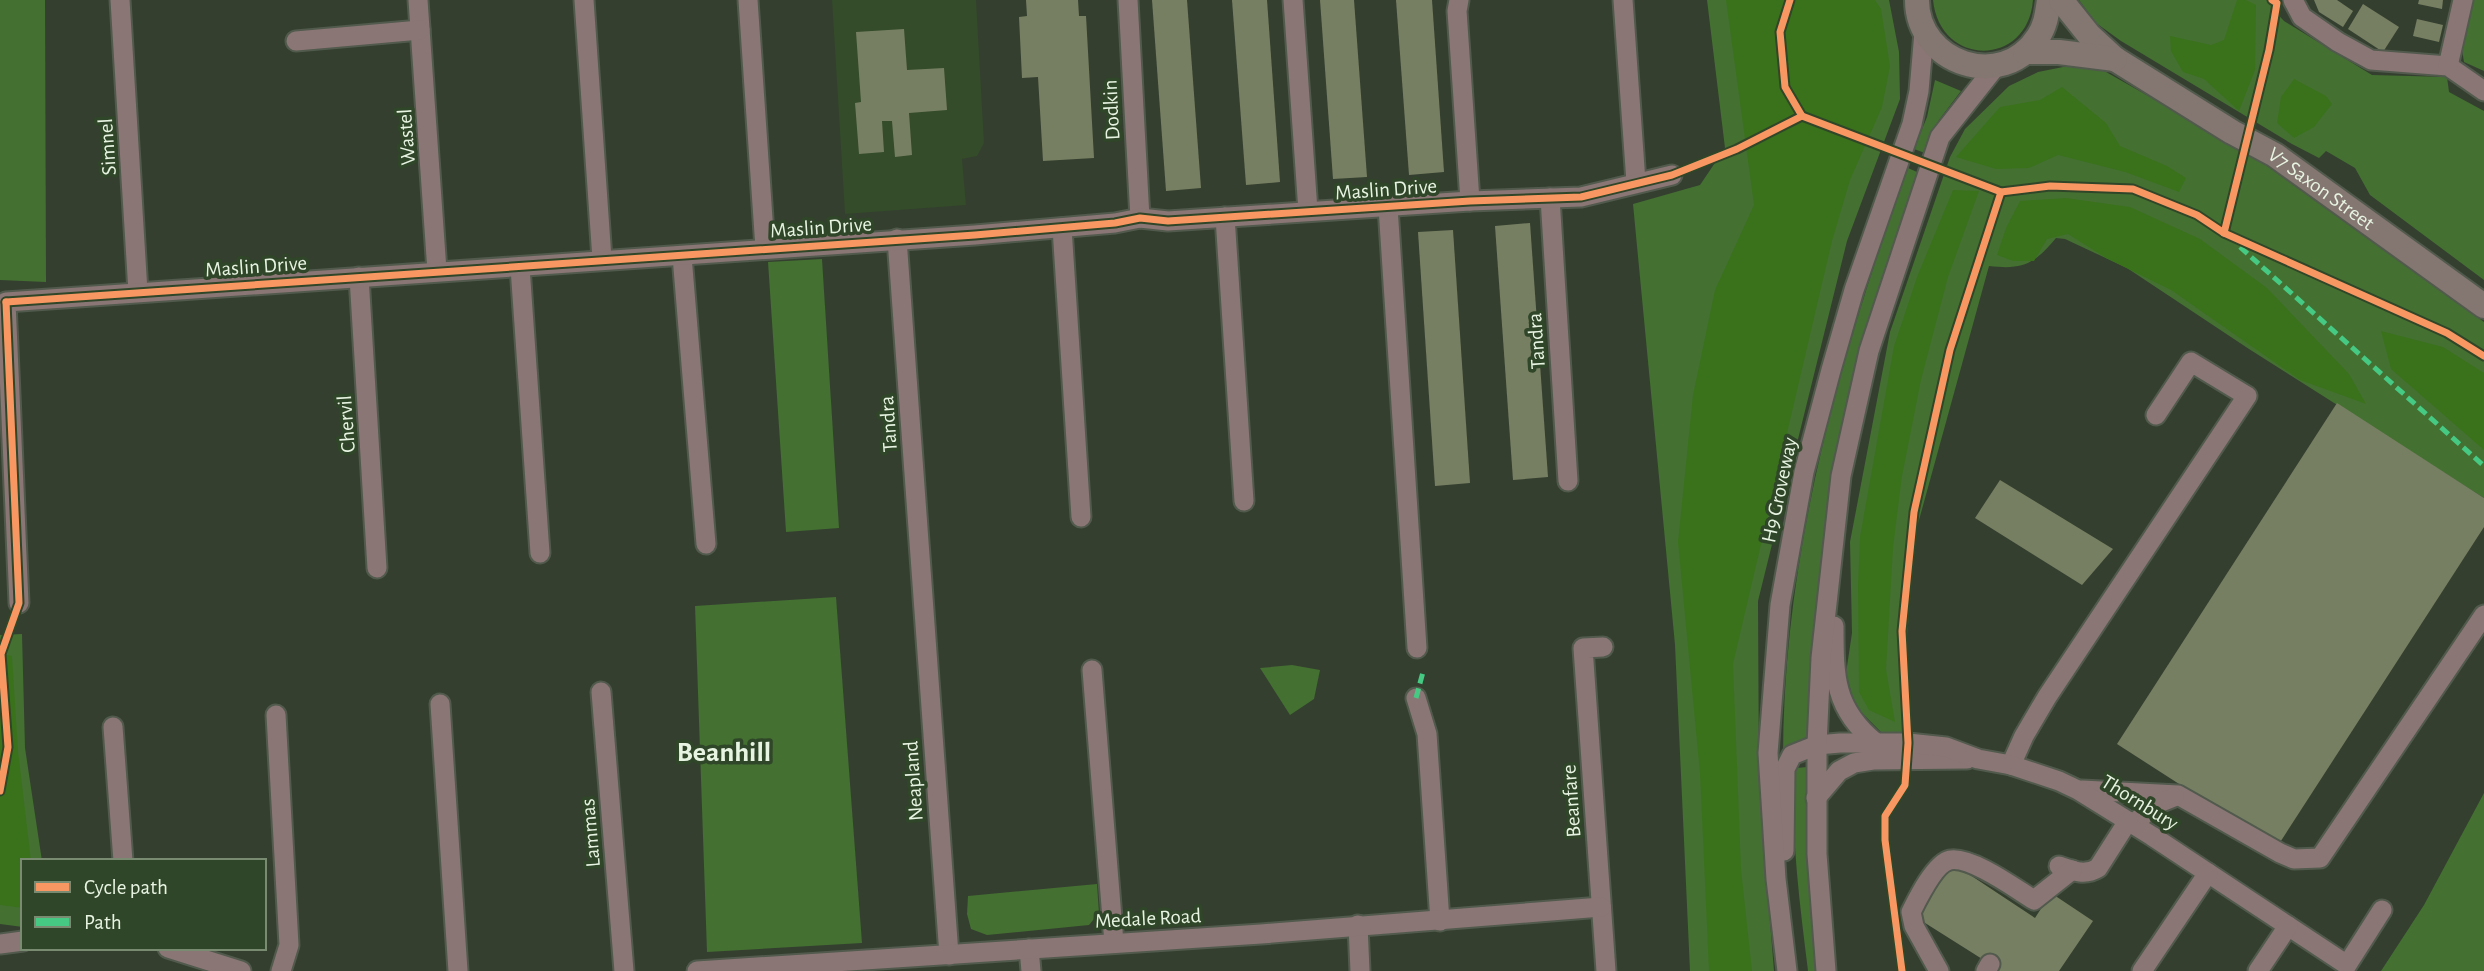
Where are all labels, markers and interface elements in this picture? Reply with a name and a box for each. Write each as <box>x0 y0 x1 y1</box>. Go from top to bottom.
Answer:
street label: Dodkin <box>1099 79 1124 141</box>
street label: Wastel <box>394 108 419 166</box>
street label: Simnel <box>95 118 120 176</box>
street label: V7 Saxon Street <box>2264 143 2378 234</box>
street label: Maslin Drive <box>1334 175 1438 204</box>
street label: Maslin Drive <box>769 213 873 242</box>
street label: Maslin Drive <box>204 252 308 281</box>
street label: Tandra <box>1524 312 1549 370</box>
street label: Chervil <box>334 394 359 453</box>
street label: Tandra <box>876 395 901 453</box>
street label: H9 Groveway <box>1758 435 1801 545</box>
district label: Beanhill <box>677 739 771 767</box>
street label: Neapland <box>900 740 927 822</box>
street label: Beanfare <box>1558 764 1585 838</box>
street label: Thornbury <box>2098 771 2182 834</box>
street label: Lammas <box>577 798 604 868</box>
legend <box>21 859 266 950</box>
text: Cycle path <box>84 877 168 898</box>
street label: Medale Road <box>1094 905 1202 932</box>
text: Path <box>84 912 122 933</box>

